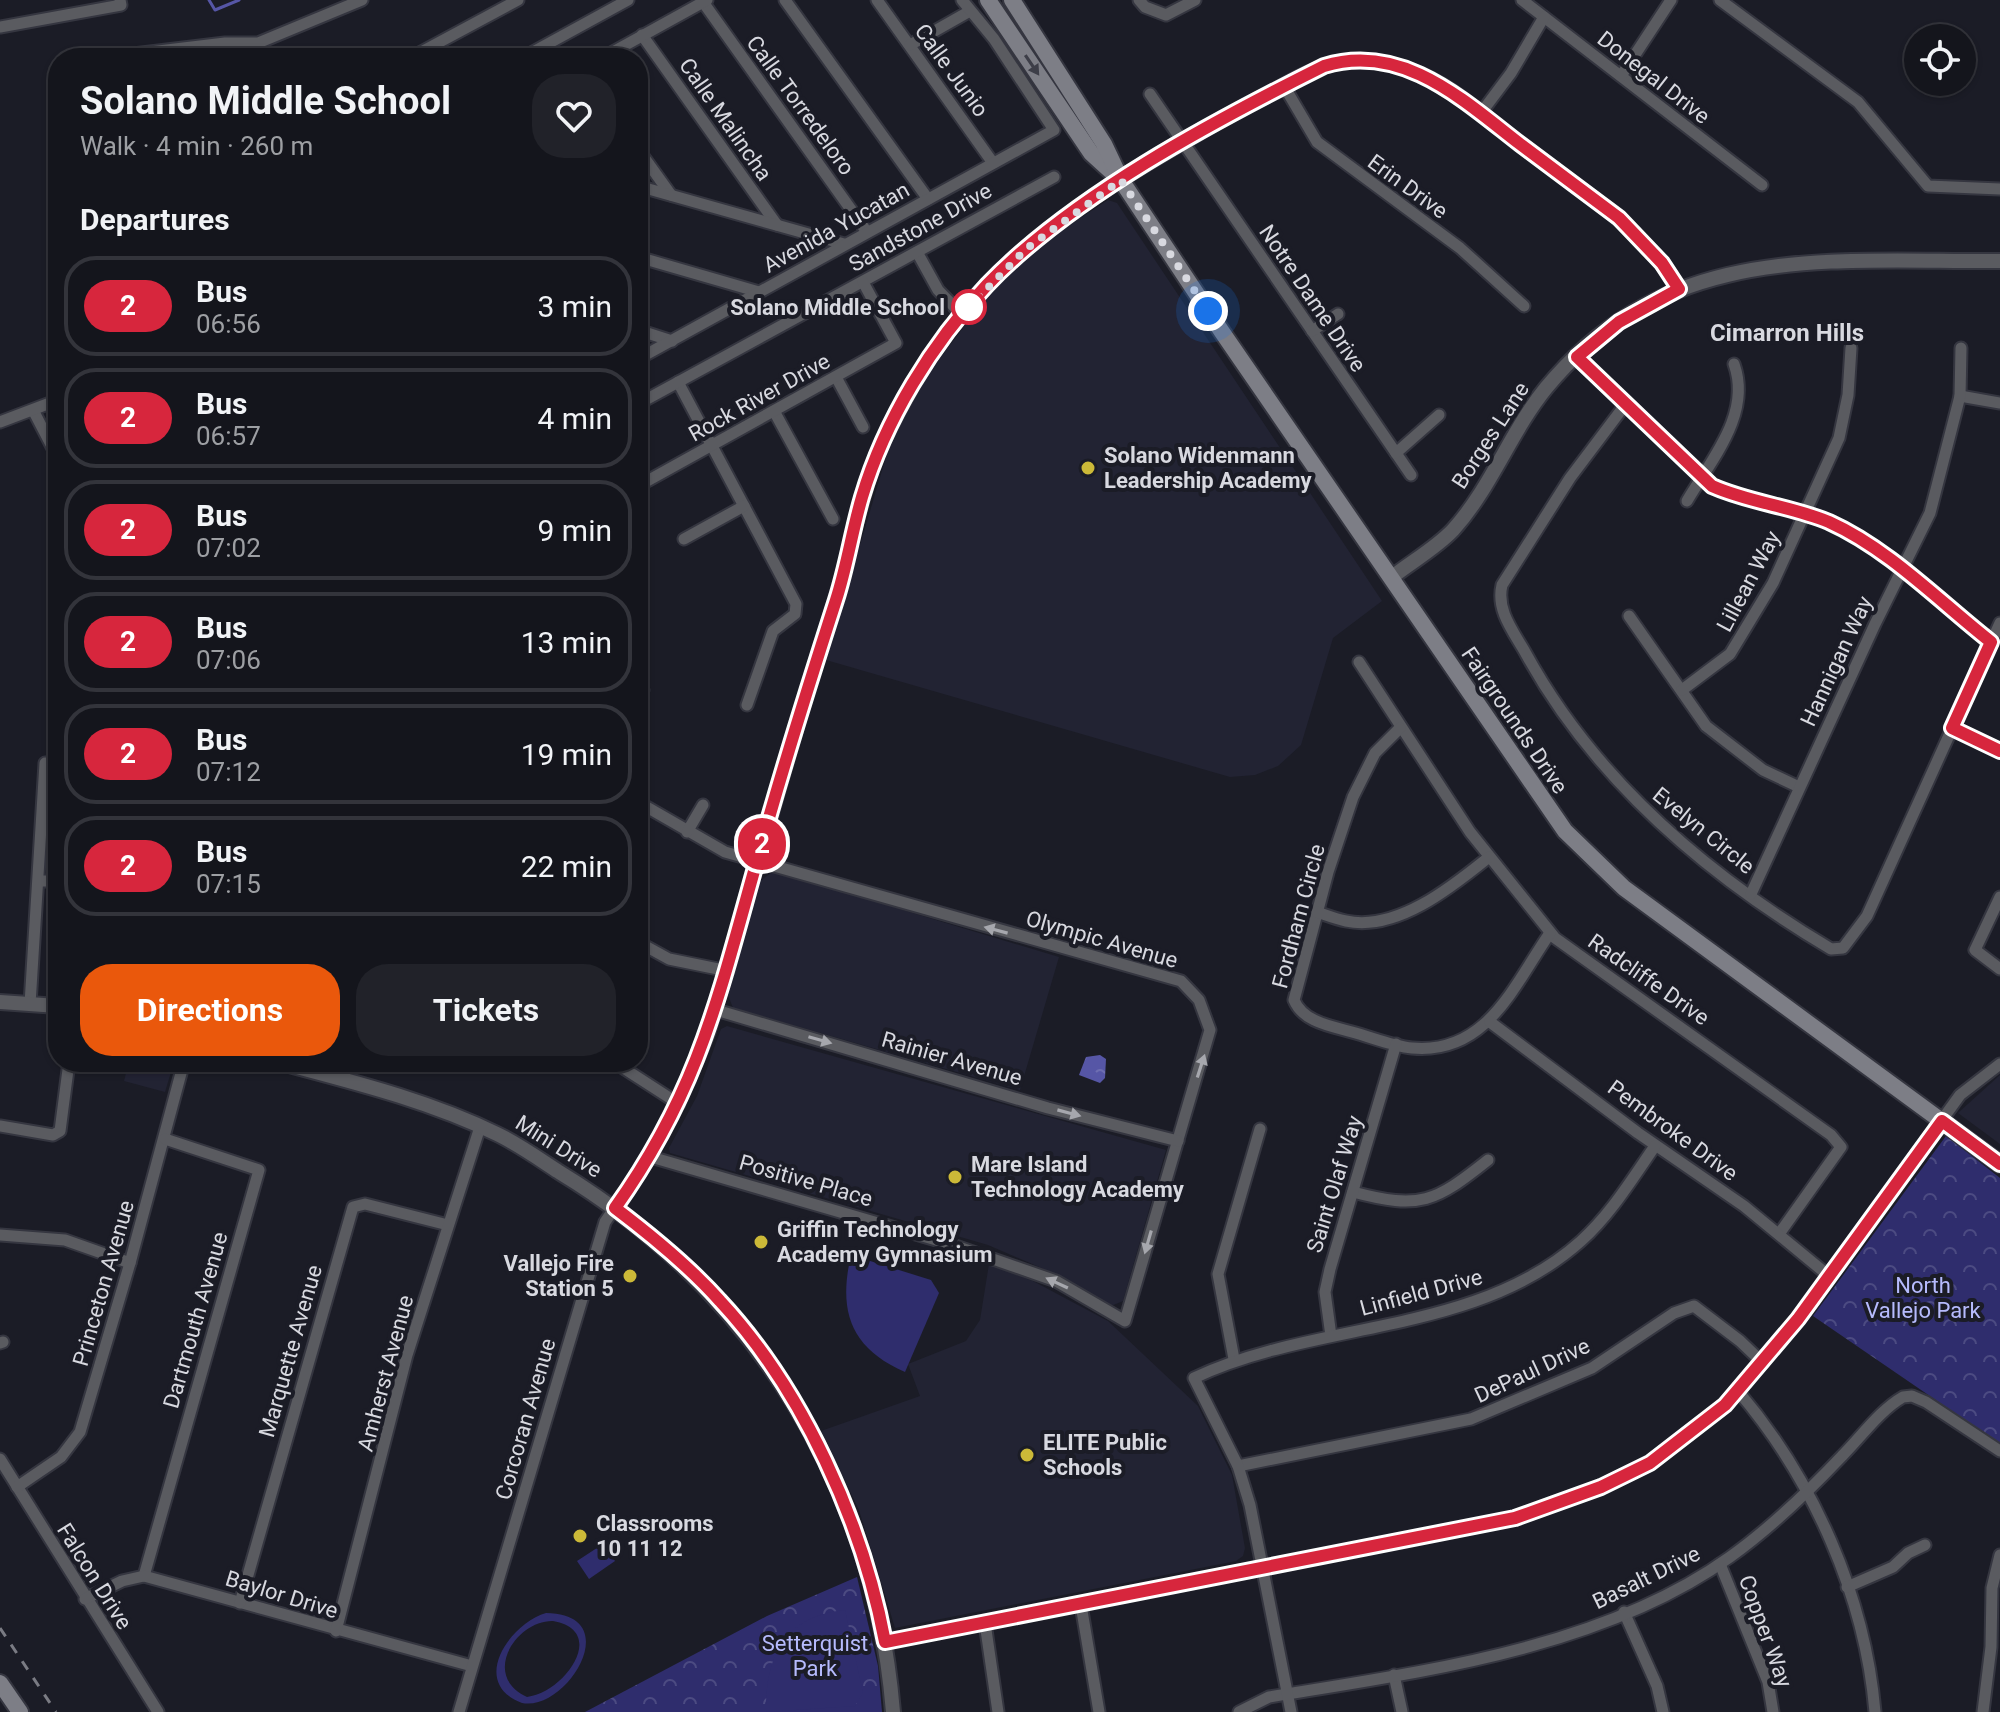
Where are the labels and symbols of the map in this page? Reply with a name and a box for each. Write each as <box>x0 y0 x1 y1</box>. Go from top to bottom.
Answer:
street label: Calle Junio <box>910 19 994 121</box>
street label: Donegal Drive <box>1593 26 1715 129</box>
street label: Calle Torredeloro <box>742 31 860 180</box>
street label: Calle Malincha <box>674 53 777 185</box>
one-way arrow <box>1024 54 1039 75</box>
street label: Erin Drive <box>1363 149 1452 224</box>
street label: Avenida Yucatan <box>759 177 914 278</box>
street label: Sandstone Drive <box>845 178 996 277</box>
street label: Notre Dame Drive <box>1254 220 1371 377</box>
marker: Solano Middle School <box>952 290 986 324</box>
your location <box>1188 291 1228 331</box>
place label: Solano Middle School <box>730 295 945 320</box>
district label: Cimarron Hills <box>1710 319 1864 347</box>
street label: Rock River Drive <box>684 348 834 447</box>
street label: Borges Lane <box>1447 377 1534 493</box>
place label: Solano Widenmann Leadership Academy <box>1104 443 1313 493</box>
marker: Solano Widenmann Leadership Academy <box>1079 459 1097 477</box>
street label: Lillean Way <box>1711 526 1786 636</box>
street label: Hannigan Way <box>1795 592 1878 730</box>
street label: Fairgrounds Drive <box>1456 642 1573 798</box>
street label: Evelyn Circle <box>1648 782 1759 879</box>
line badge: 2 <box>736 818 788 870</box>
street label: Fordham Circle <box>1267 841 1330 991</box>
street label: Olympic Avenue <box>1023 906 1181 973</box>
one-way arrow <box>984 923 1009 935</box>
street label: Radcliffe Drive <box>1583 929 1714 1030</box>
street label: Rainier Avenue <box>879 1026 1025 1090</box>
one-way arrow <box>808 1034 832 1047</box>
one-way arrow <box>1196 1054 1208 1078</box>
street label: Pembroke Drive <box>1603 1075 1742 1186</box>
one-way arrow <box>1056 1108 1081 1120</box>
street label: Mini Drive <box>511 1110 606 1183</box>
street label: Saint Olaf Way <box>1302 1112 1367 1256</box>
street label: Positive Place <box>736 1150 875 1211</box>
place label: Mare Island Technology Academy <box>971 1152 1185 1202</box>
marker: Mare Island Technology Academy <box>946 1168 964 1186</box>
street label: Princeton Avenue <box>68 1197 139 1369</box>
place label: Griffin Technology Academy Gymnasium <box>777 1217 993 1267</box>
street label: Dartmouth Avenue <box>158 1229 233 1411</box>
one-way arrow <box>1141 1231 1154 1255</box>
marker: Griffin Technology Academy Gymnasium <box>752 1233 770 1251</box>
place label: Vallejo Fire Station 5 <box>504 1251 614 1301</box>
street label: Marquette Avenue <box>254 1262 327 1440</box>
street label: Linfield Drive <box>1357 1264 1485 1321</box>
marker: Vallejo Fire Station 5 <box>621 1267 639 1285</box>
park label: North Vallejo Park <box>1865 1273 1982 1323</box>
one-way arrow <box>1045 1276 1068 1290</box>
street label: Amherst Avenue <box>353 1292 418 1454</box>
street label: DePaul Drive <box>1471 1333 1594 1408</box>
street label: Corcoran Avenue <box>490 1336 560 1503</box>
place label: ELITE Public Schools <box>1043 1430 1167 1480</box>
marker: ELITE Public Schools <box>1018 1446 1036 1464</box>
place label: Classrooms 10 11 12 <box>596 1511 714 1561</box>
street label: Falcon Drive <box>52 1519 137 1634</box>
marker: Classrooms 10 11 12 <box>571 1527 589 1545</box>
street label: Basalt Drive <box>1588 1541 1704 1614</box>
street label: Baylor Drive <box>223 1566 341 1623</box>
street label: Copper Way <box>1734 1572 1798 1691</box>
park label: Setterquist Park <box>762 1631 868 1681</box>

